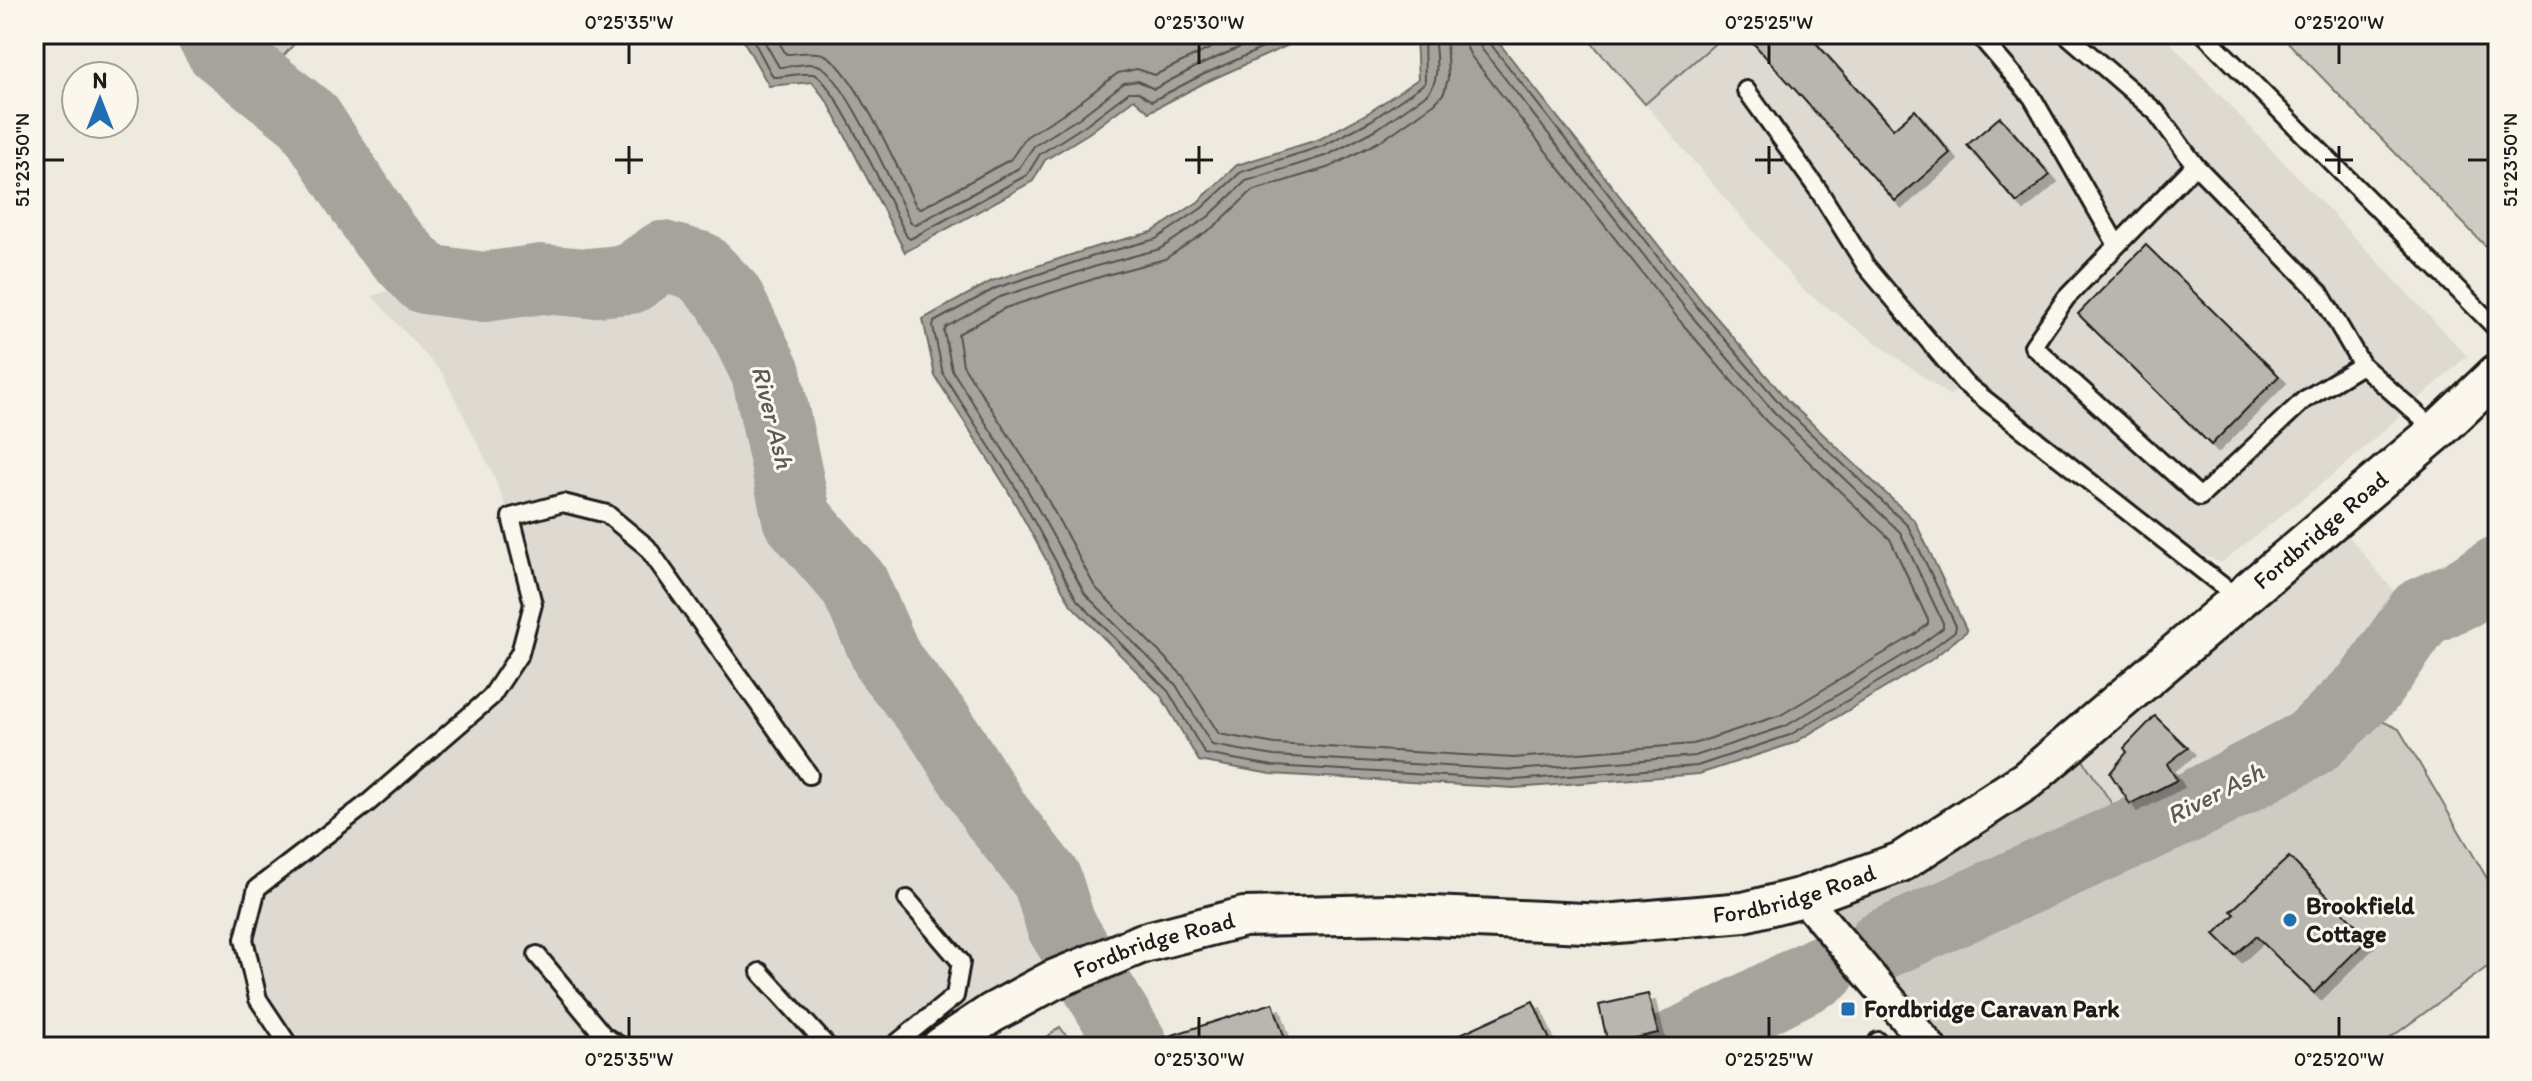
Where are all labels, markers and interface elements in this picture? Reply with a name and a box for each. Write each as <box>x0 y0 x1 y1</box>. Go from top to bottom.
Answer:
text: 0°25'35"W <box>585 10 673 34</box>
text: 0°25'30"W <box>1154 10 1244 34</box>
text: 0°25'25"W <box>1725 10 1813 34</box>
text: 0°25'20"W <box>2294 10 2384 34</box>
north arrow <box>60 60 140 140</box>
text: N <box>93 67 107 94</box>
text: 51°23'50"N <box>10 113 34 207</box>
text: 51°23'50"N <box>2498 113 2522 207</box>
water label: River Ash <box>745 362 801 473</box>
street label: Fordbridge Road <box>2247 464 2394 595</box>
water label: River Ash <box>2161 755 2270 831</box>
street label: Fordbridge Road <box>1712 857 1880 929</box>
place label: Brookfield Cottage <box>2306 891 2415 949</box>
street label: Fordbridge Road <box>1069 905 1238 984</box>
marker: Brookfield Cottage <box>2281 911 2299 929</box>
place label: Fordbridge Caravan Park <box>1864 994 2120 1024</box>
marker: Fordbridge Caravan Park <box>1839 1000 1857 1018</box>
text: 0°25'35"W <box>585 1047 673 1071</box>
text: 0°25'30"W <box>1154 1047 1244 1071</box>
text: 0°25'25"W <box>1725 1047 1813 1071</box>
text: 0°25'20"W <box>2294 1047 2384 1071</box>

